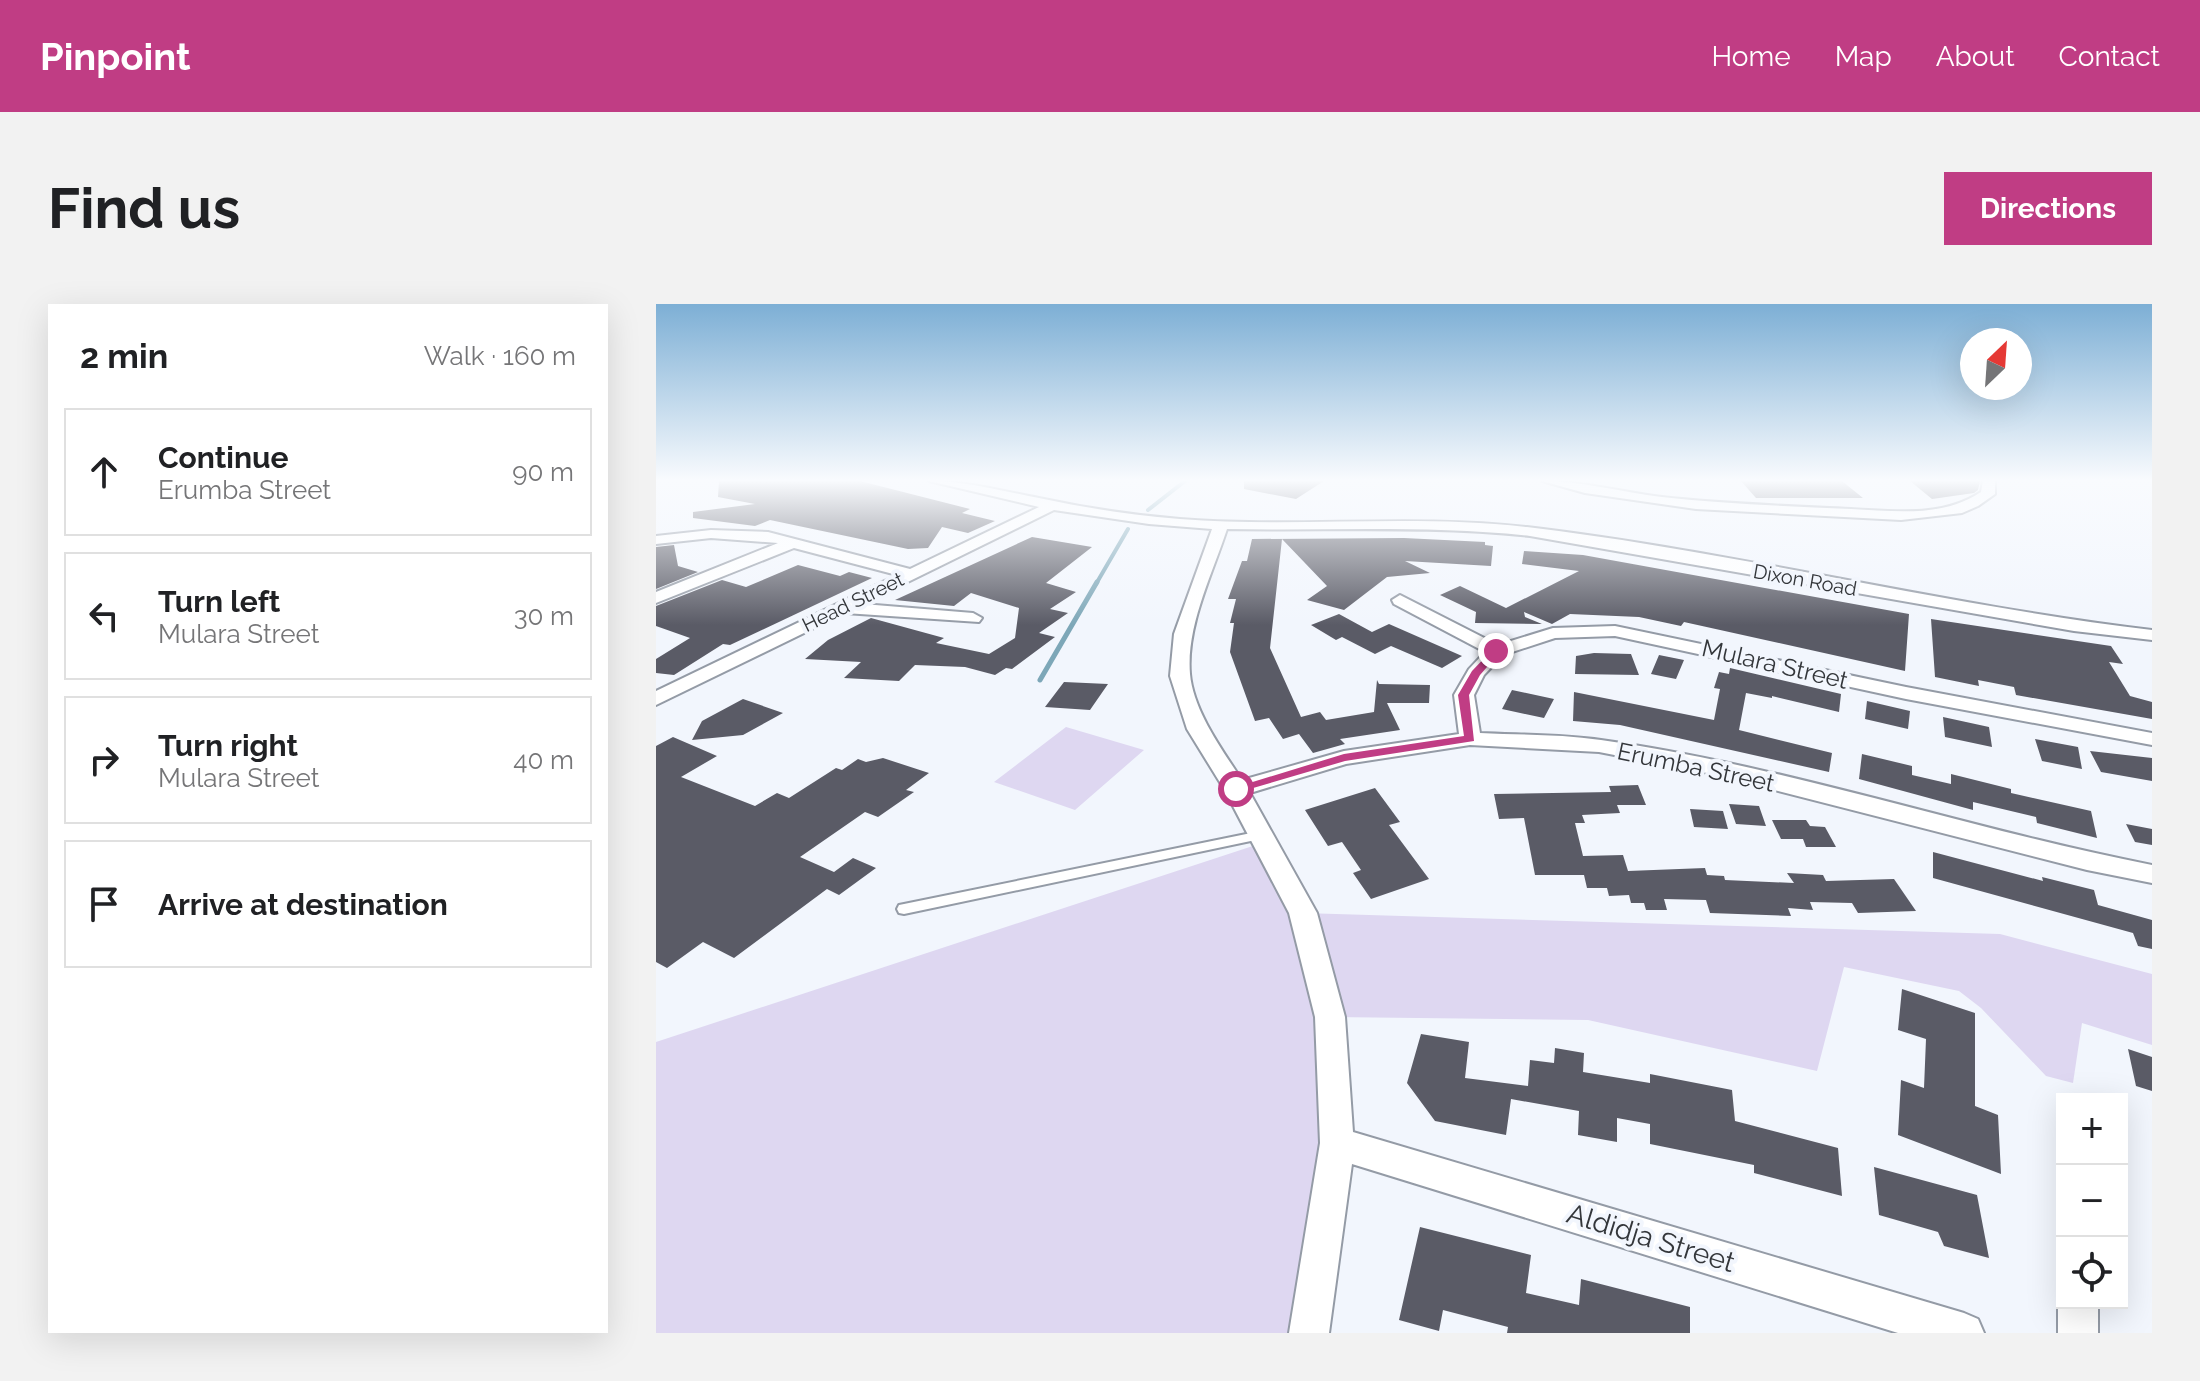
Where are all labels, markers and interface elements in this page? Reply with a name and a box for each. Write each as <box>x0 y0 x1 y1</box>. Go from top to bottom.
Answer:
text: Pinpoint <box>40 34 191 79</box>
text: Home <box>1711 40 1791 73</box>
text: Map <box>1835 40 1892 73</box>
text: About <box>1936 40 2015 73</box>
text: Contact <box>2059 40 2160 73</box>
button: Directions <box>1944 172 2152 245</box>
text: Find us <box>48 175 240 241</box>
north arrow <box>1960 328 2032 400</box>
text: 2 min <box>80 336 168 376</box>
text: Walk · 160 m <box>424 341 576 371</box>
text: Continue <box>158 440 289 475</box>
icon: ahead <box>82 450 126 494</box>
text: 90 m <box>512 457 574 487</box>
text: Erumba Street <box>158 475 331 505</box>
street label: Dixon Road <box>1751 559 1859 601</box>
street label: Head Street <box>798 567 908 637</box>
text: Turn left <box>158 584 280 619</box>
icon: left <box>82 594 126 638</box>
text: 30 m <box>514 601 574 631</box>
text: Mulara Street <box>158 619 319 649</box>
route end <box>1478 633 1514 669</box>
street label: Mulara Street <box>1699 633 1851 695</box>
text: Turn right <box>158 728 298 763</box>
street label: Erumba Street <box>1615 736 1777 798</box>
icon: right <box>82 738 126 782</box>
text: 40 m <box>513 745 574 775</box>
text: Mulara Street <box>158 763 319 793</box>
route start <box>1218 771 1254 807</box>
icon: arrive <box>82 882 126 926</box>
text: Arrive at destination <box>158 887 448 922</box>
map controls <box>2056 1093 2128 1309</box>
button: + <box>2056 1093 2128 1165</box>
button: − <box>2056 1165 2128 1237</box>
street label: Aldidja Street <box>1563 1197 1740 1279</box>
button: locate <box>2056 1237 2128 1309</box>

